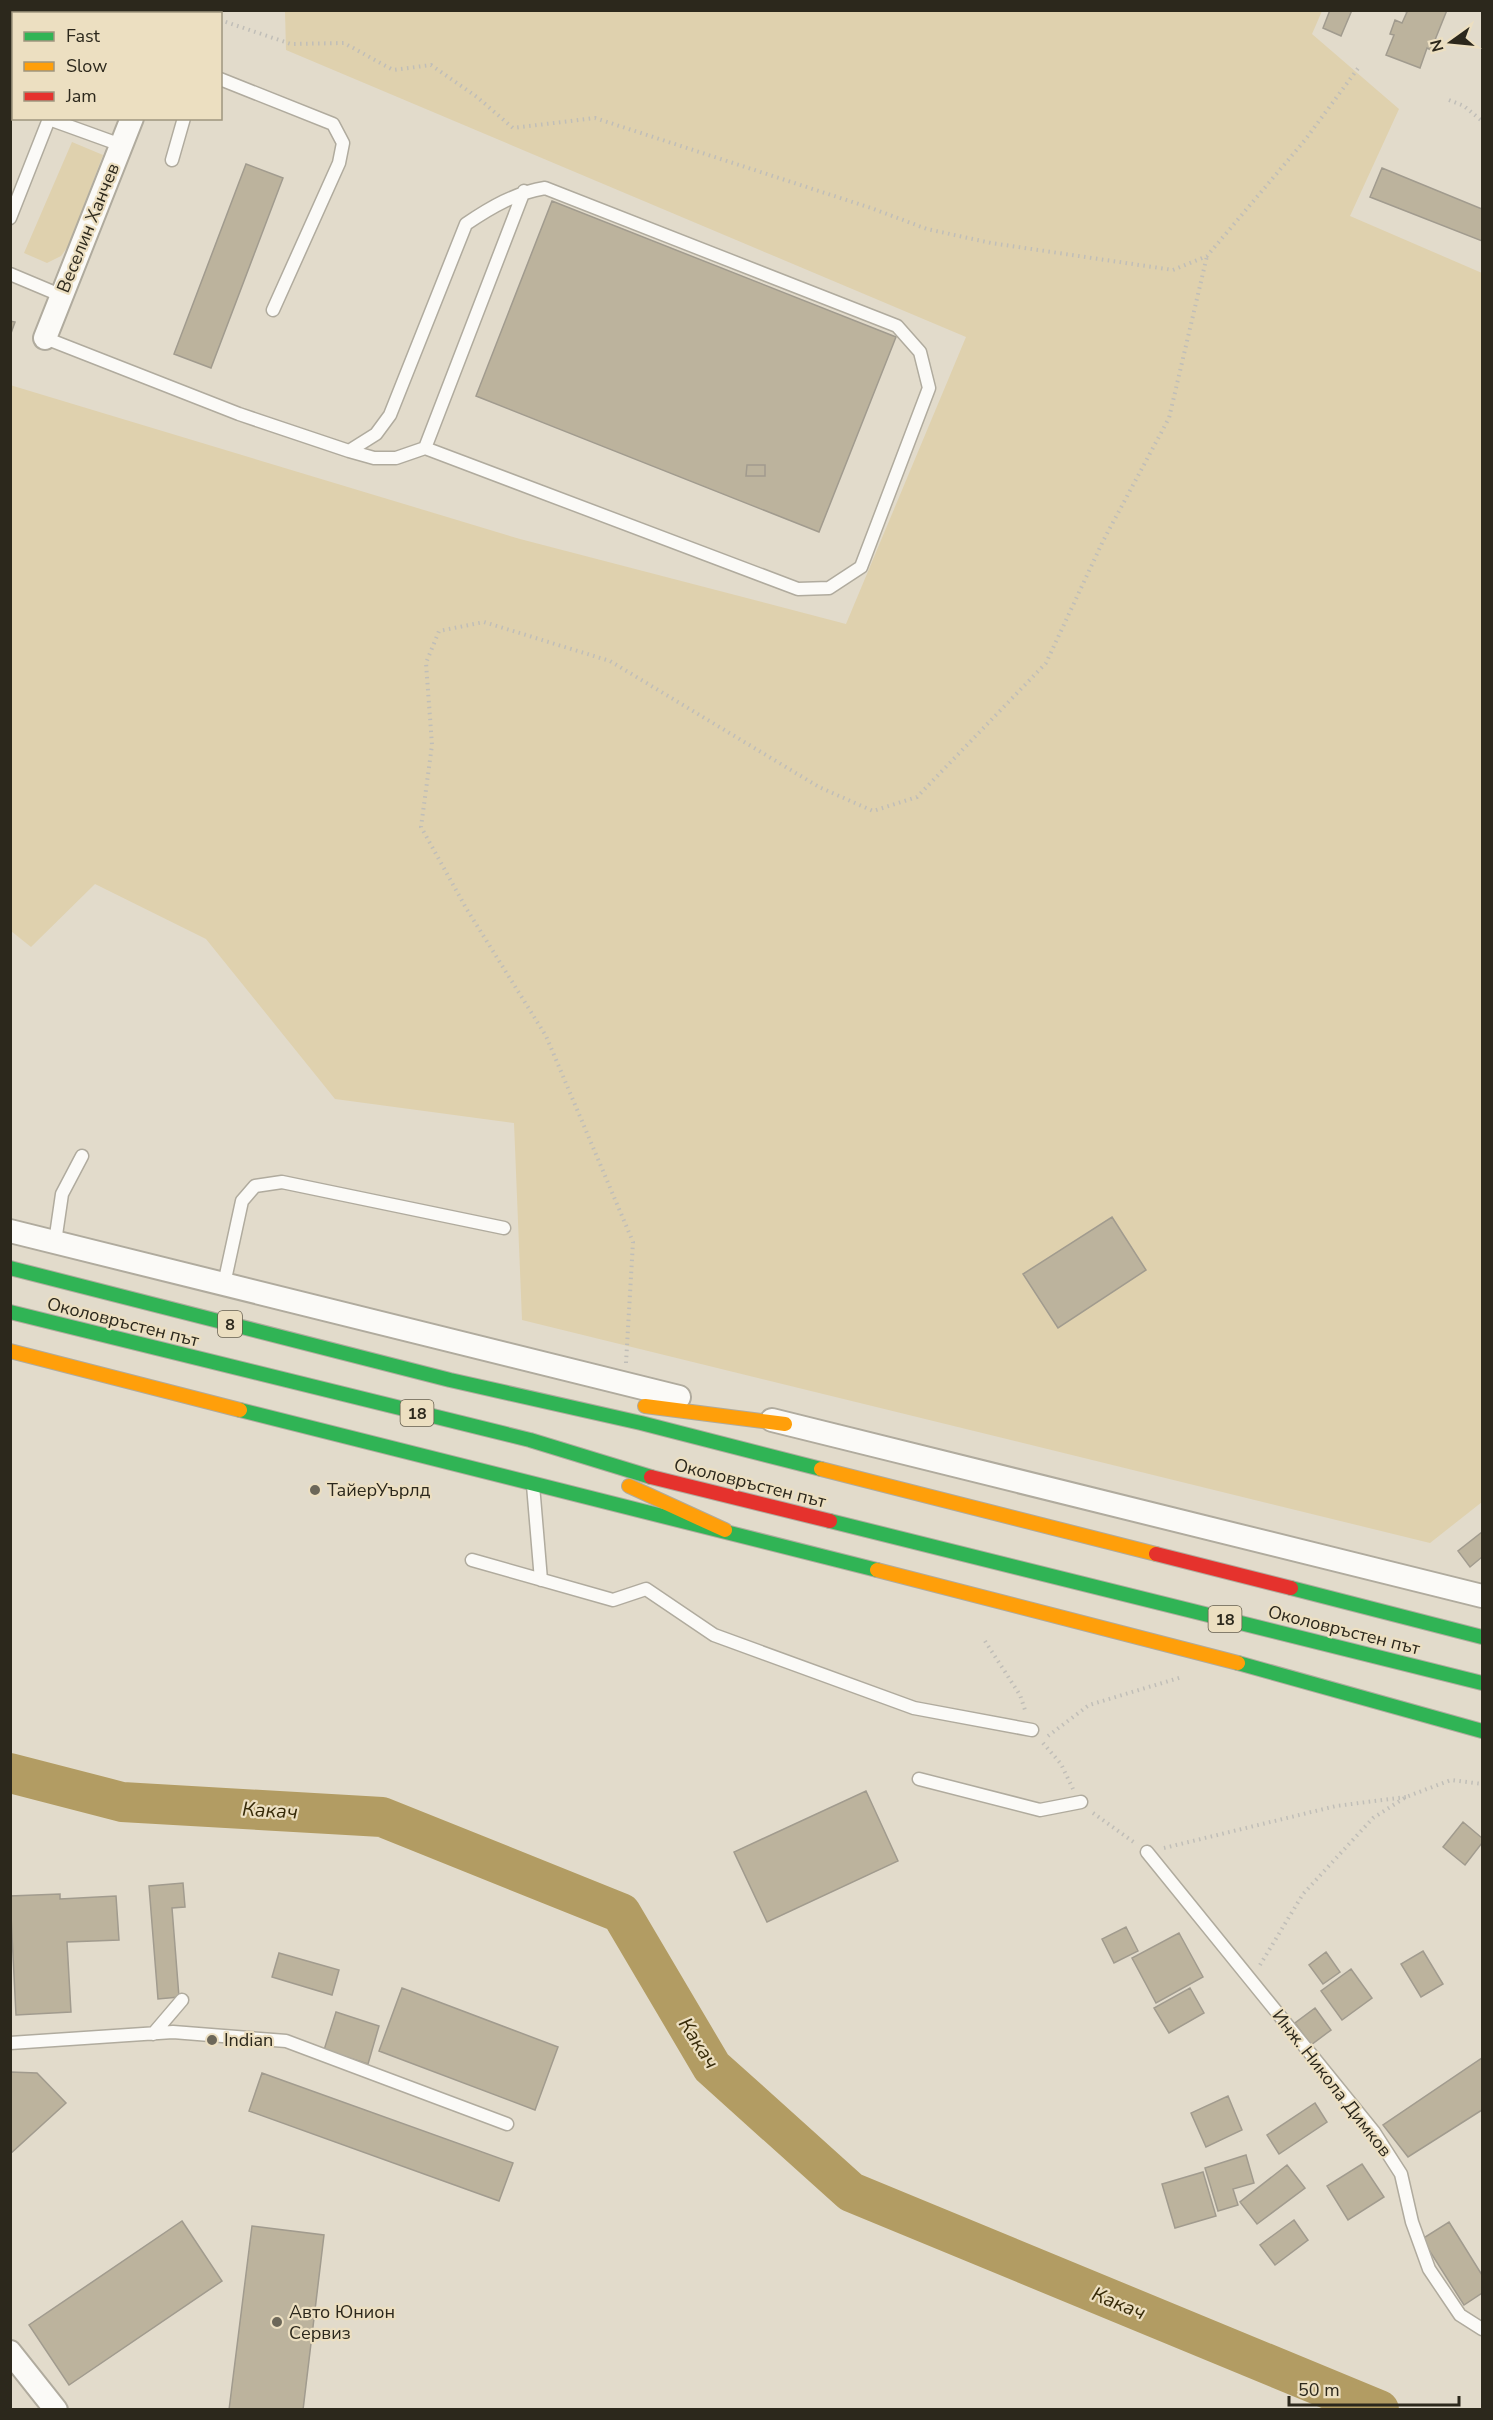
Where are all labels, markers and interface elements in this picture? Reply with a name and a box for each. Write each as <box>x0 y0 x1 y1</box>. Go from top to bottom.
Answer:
legend <box>12 12 222 120</box>
north arrow <box>1421 12 1481 72</box>
text: Fast <box>66 24 101 48</box>
text: N <box>1425 37 1450 54</box>
text: Slow <box>66 54 107 78</box>
text: Jam <box>65 84 97 108</box>
street label: Веселин Ханчев <box>51 160 125 296</box>
street label: Околовръстен път <box>44 1292 202 1352</box>
road number: 8 <box>218 1311 242 1337</box>
road number: 18 <box>400 1400 434 1426</box>
street label: Околовръстен път <box>671 1453 829 1513</box>
place label: ТайерУърлд <box>327 1478 431 1502</box>
marker: ТайерУърлд <box>308 1483 322 1497</box>
street label: Околовръстен път <box>1265 1600 1423 1660</box>
road number: 18 <box>1208 1606 1242 1632</box>
water label: Какач <box>241 1796 299 1825</box>
street label: Инж. Никола Димков <box>1267 2004 1397 2162</box>
water label: Какач <box>672 2012 725 2074</box>
place label: Indian <box>224 2028 273 2052</box>
marker: Indian <box>205 2033 219 2047</box>
water label: Какач <box>1088 2280 1150 2326</box>
place label: Авто Юнион Сервиз <box>289 2300 395 2345</box>
marker: Авто Юнион Сервиз <box>270 2315 284 2329</box>
scale bar <box>1289 2369 1458 2407</box>
text: 50 m <box>1298 2378 1340 2402</box>

